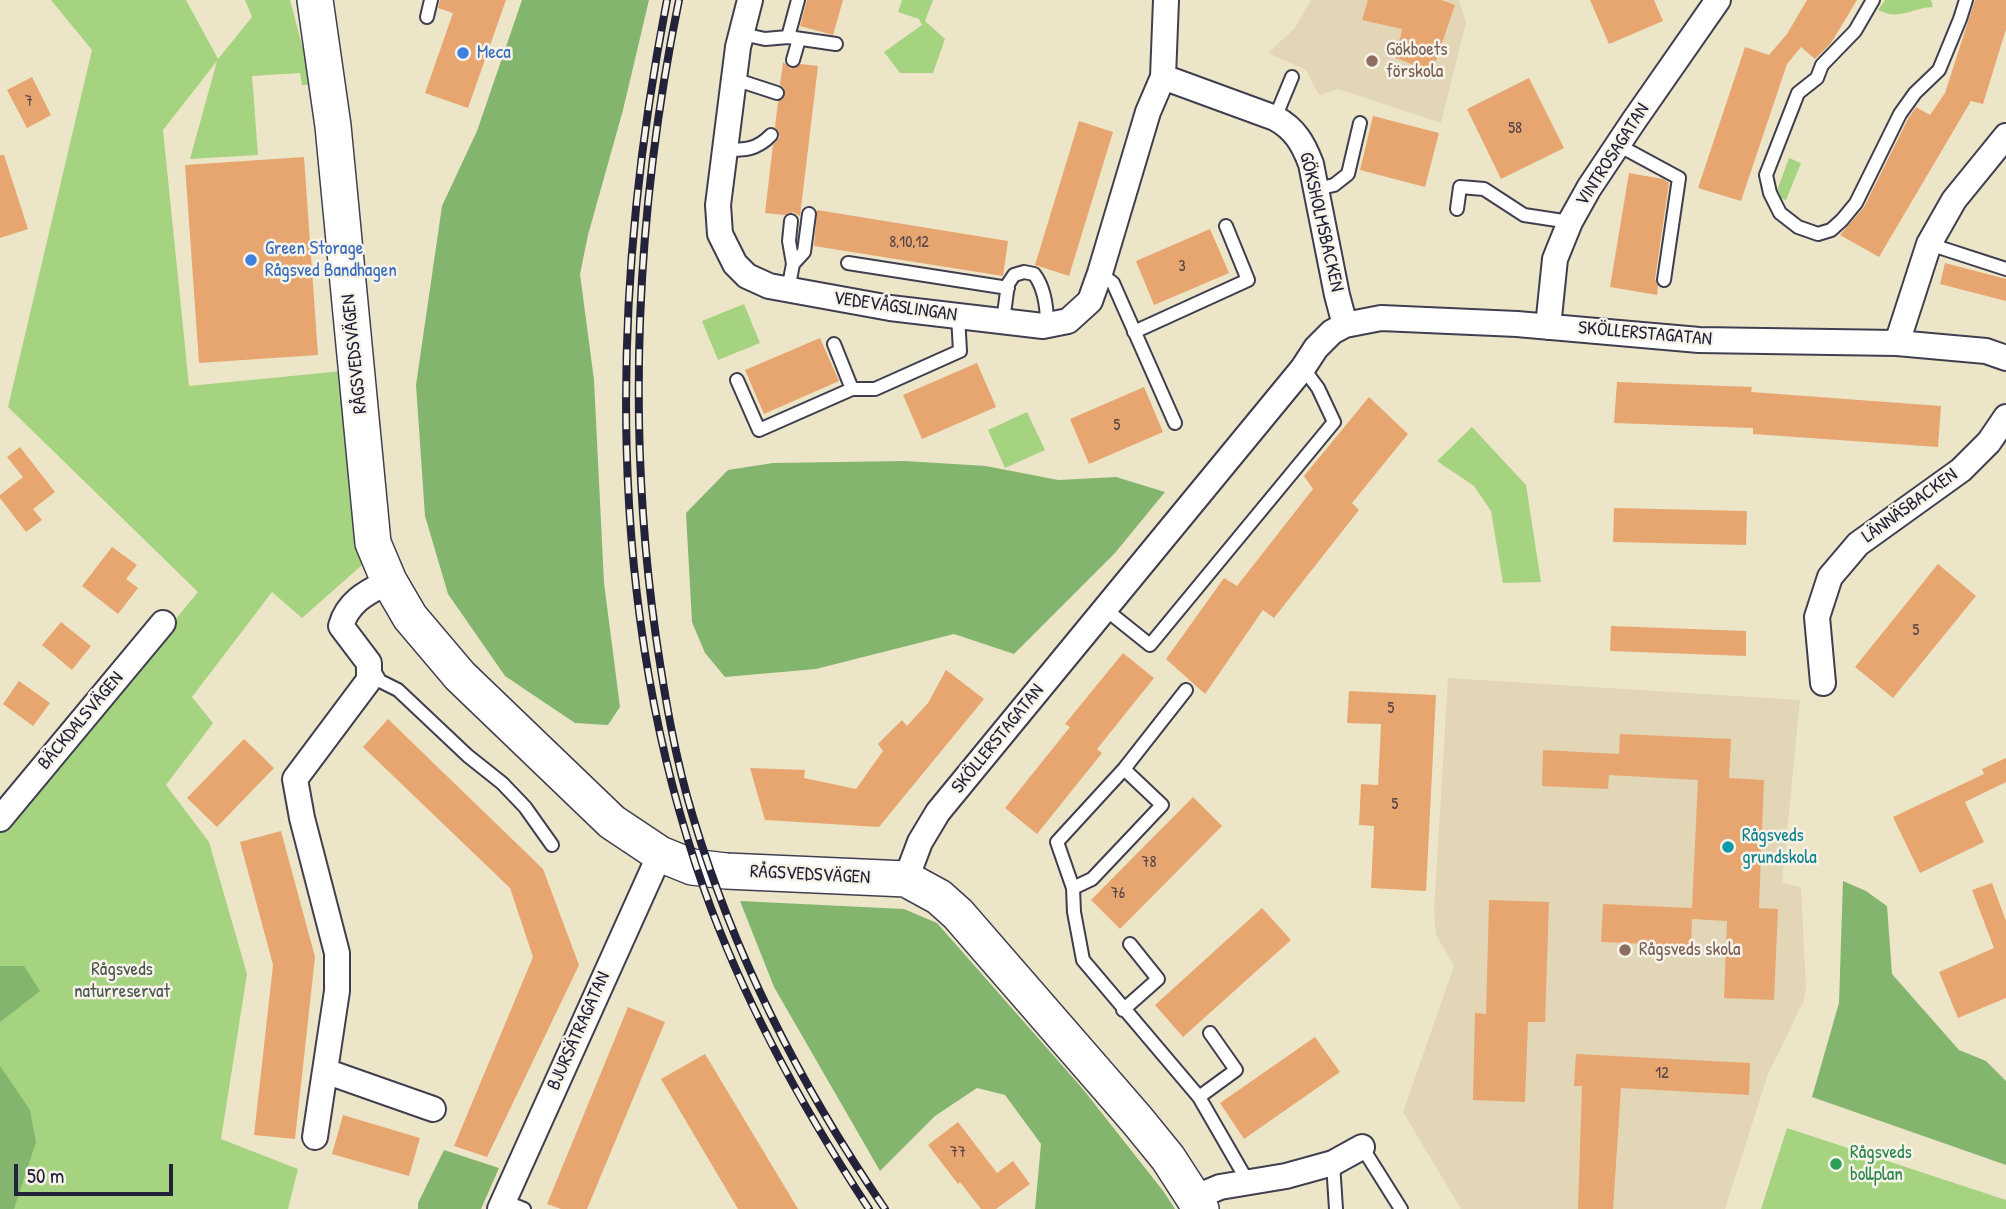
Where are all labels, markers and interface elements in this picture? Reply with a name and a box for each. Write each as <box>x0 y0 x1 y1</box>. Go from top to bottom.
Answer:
place label: Gökboets förskola <box>1386 39 1448 83</box>
place label: Meca <box>477 42 511 64</box>
marker: Meca <box>455 45 471 61</box>
marker: Gökboets förskola <box>1364 53 1380 69</box>
house number: 7 <box>25 92 33 112</box>
street label: VINTROSAGATAN <box>1571 99 1655 211</box>
house number: 58 <box>1508 119 1522 139</box>
street label: GÖKSHOLMSBACKEN <box>1294 150 1348 294</box>
house number: 8,10,12 <box>889 233 929 253</box>
place label: Green Storage Rågsved Bandhagen <box>265 238 397 282</box>
marker: Green Storage Rågsved Bandhagen <box>243 252 259 268</box>
house number: 3 <box>1178 257 1186 277</box>
street label: VEDEVÅGSLINGAN <box>832 287 958 327</box>
street label: RÅGSVEDSVÄGEN <box>337 293 373 415</box>
street label: SKÖLLERSTAGATAN <box>1577 317 1713 351</box>
house number: 5 <box>1114 416 1120 436</box>
street label: LÄNNÄSBACKEN <box>1858 464 1962 548</box>
house number: 5 <box>1913 621 1919 641</box>
street label: BÄCKDALSVÄGEN <box>33 667 129 775</box>
street label: SKÖLLERSTAGATAN <box>947 680 1049 798</box>
house number: 5 <box>1388 699 1394 719</box>
house number: 5 <box>1392 795 1398 815</box>
place label: Rågsveds grundskola <box>1742 825 1817 869</box>
marker: Rågsveds grundskola <box>1720 839 1736 855</box>
house number: 78 <box>1142 853 1156 873</box>
street label: RÅGSVEDSVÄGEN <box>749 860 871 890</box>
house number: 76 <box>1111 884 1125 904</box>
place label: Rågsveds skola <box>1639 939 1740 961</box>
marker: Rågsveds skola <box>1617 942 1633 958</box>
park label: Rågsveds naturreservat <box>74 959 170 1003</box>
street label: BJURSÄTRAGATAN <box>543 968 615 1094</box>
house number: 12 <box>1655 1064 1669 1084</box>
place label: Rågsveds bollplan <box>1850 1142 1912 1186</box>
house number: 77 <box>950 1143 966 1163</box>
scale bar <box>18 1150 177 1194</box>
marker: Rågsveds bollplan <box>1828 1156 1844 1172</box>
text: 50 m <box>27 1161 64 1190</box>

